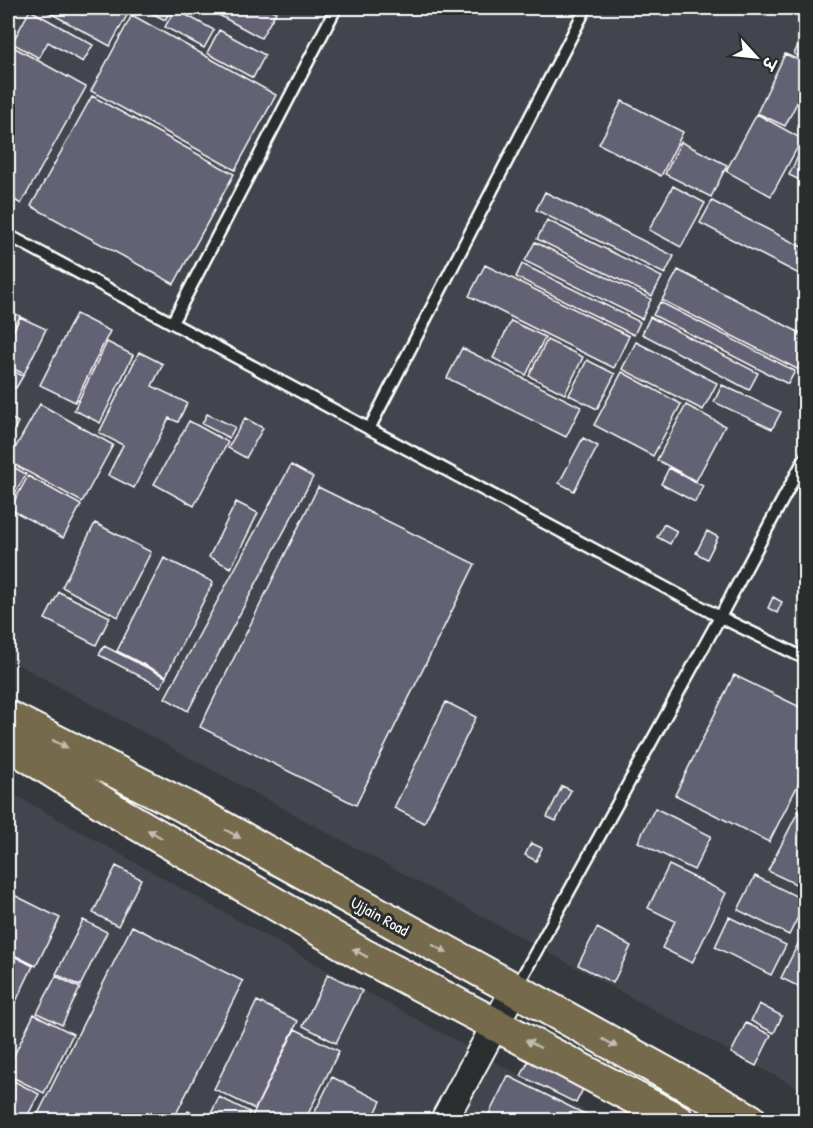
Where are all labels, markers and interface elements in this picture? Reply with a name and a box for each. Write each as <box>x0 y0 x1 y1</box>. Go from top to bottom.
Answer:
north arrow <box>726 27 786 87</box>
text: उ <box>757 52 782 75</box>
one-way arrow <box>51 739 68 748</box>
one-way arrow <box>225 828 241 839</box>
one-way arrow <box>146 829 163 839</box>
street label: Ujjain Road <box>347 891 413 941</box>
one-way arrow <box>432 944 449 954</box>
one-way arrow <box>351 948 368 958</box>
one-way arrow <box>602 1038 618 1049</box>
one-way arrow <box>524 1039 541 1048</box>

